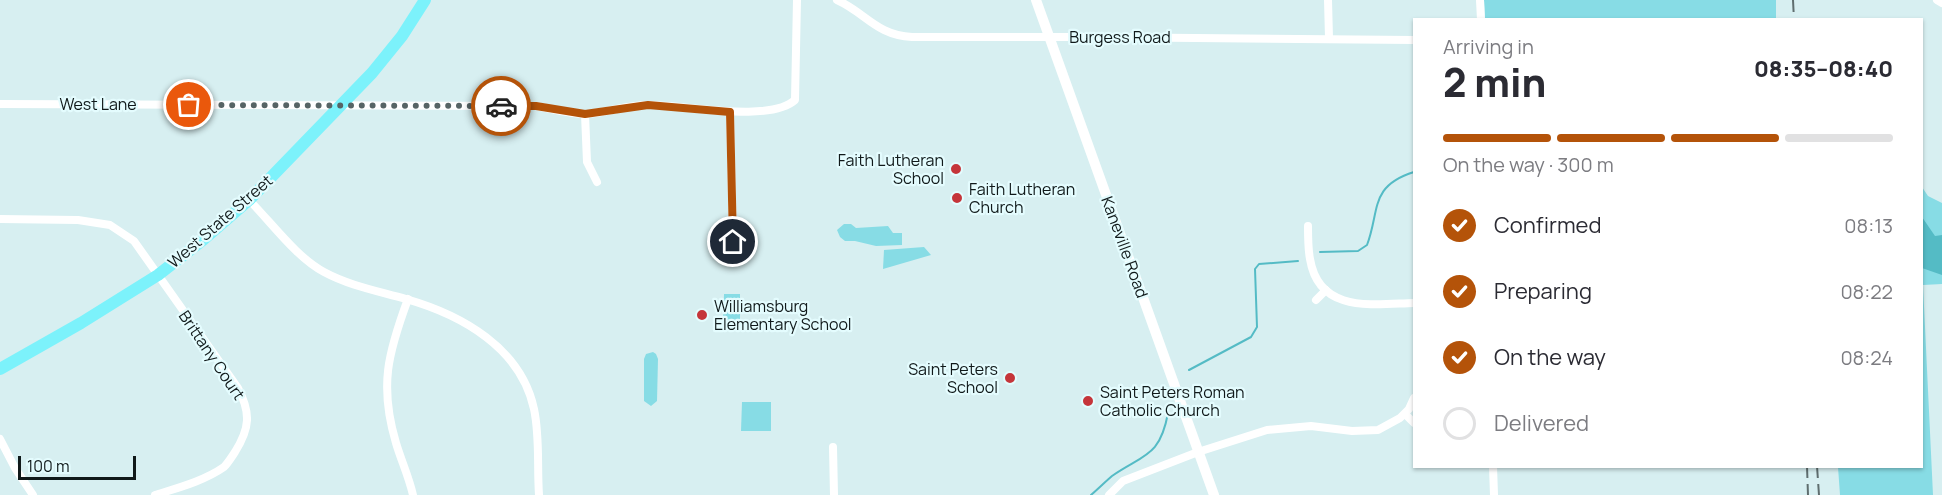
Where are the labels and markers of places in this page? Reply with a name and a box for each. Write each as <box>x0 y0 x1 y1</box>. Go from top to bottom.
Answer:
pin <box>163 79 214 130</box>
place label: Faith Lutheran School <box>838 149 944 189</box>
marker: Faith Lutheran School <box>949 162 963 176</box>
place label: Faith Lutheran Church <box>969 178 1075 218</box>
marker: Faith Lutheran Church <box>950 191 964 205</box>
pin <box>707 216 758 267</box>
place label: Williamsburg Elementary School <box>714 295 852 335</box>
marker: Williamsburg Elementary School <box>695 308 709 322</box>
place label: Saint Peters School <box>908 358 998 398</box>
marker: Saint Peters School <box>1003 371 1017 385</box>
place label: Saint Peters Roman Catholic Church <box>1100 381 1245 421</box>
marker: Saint Peters Roman Catholic Church <box>1081 394 1095 408</box>

